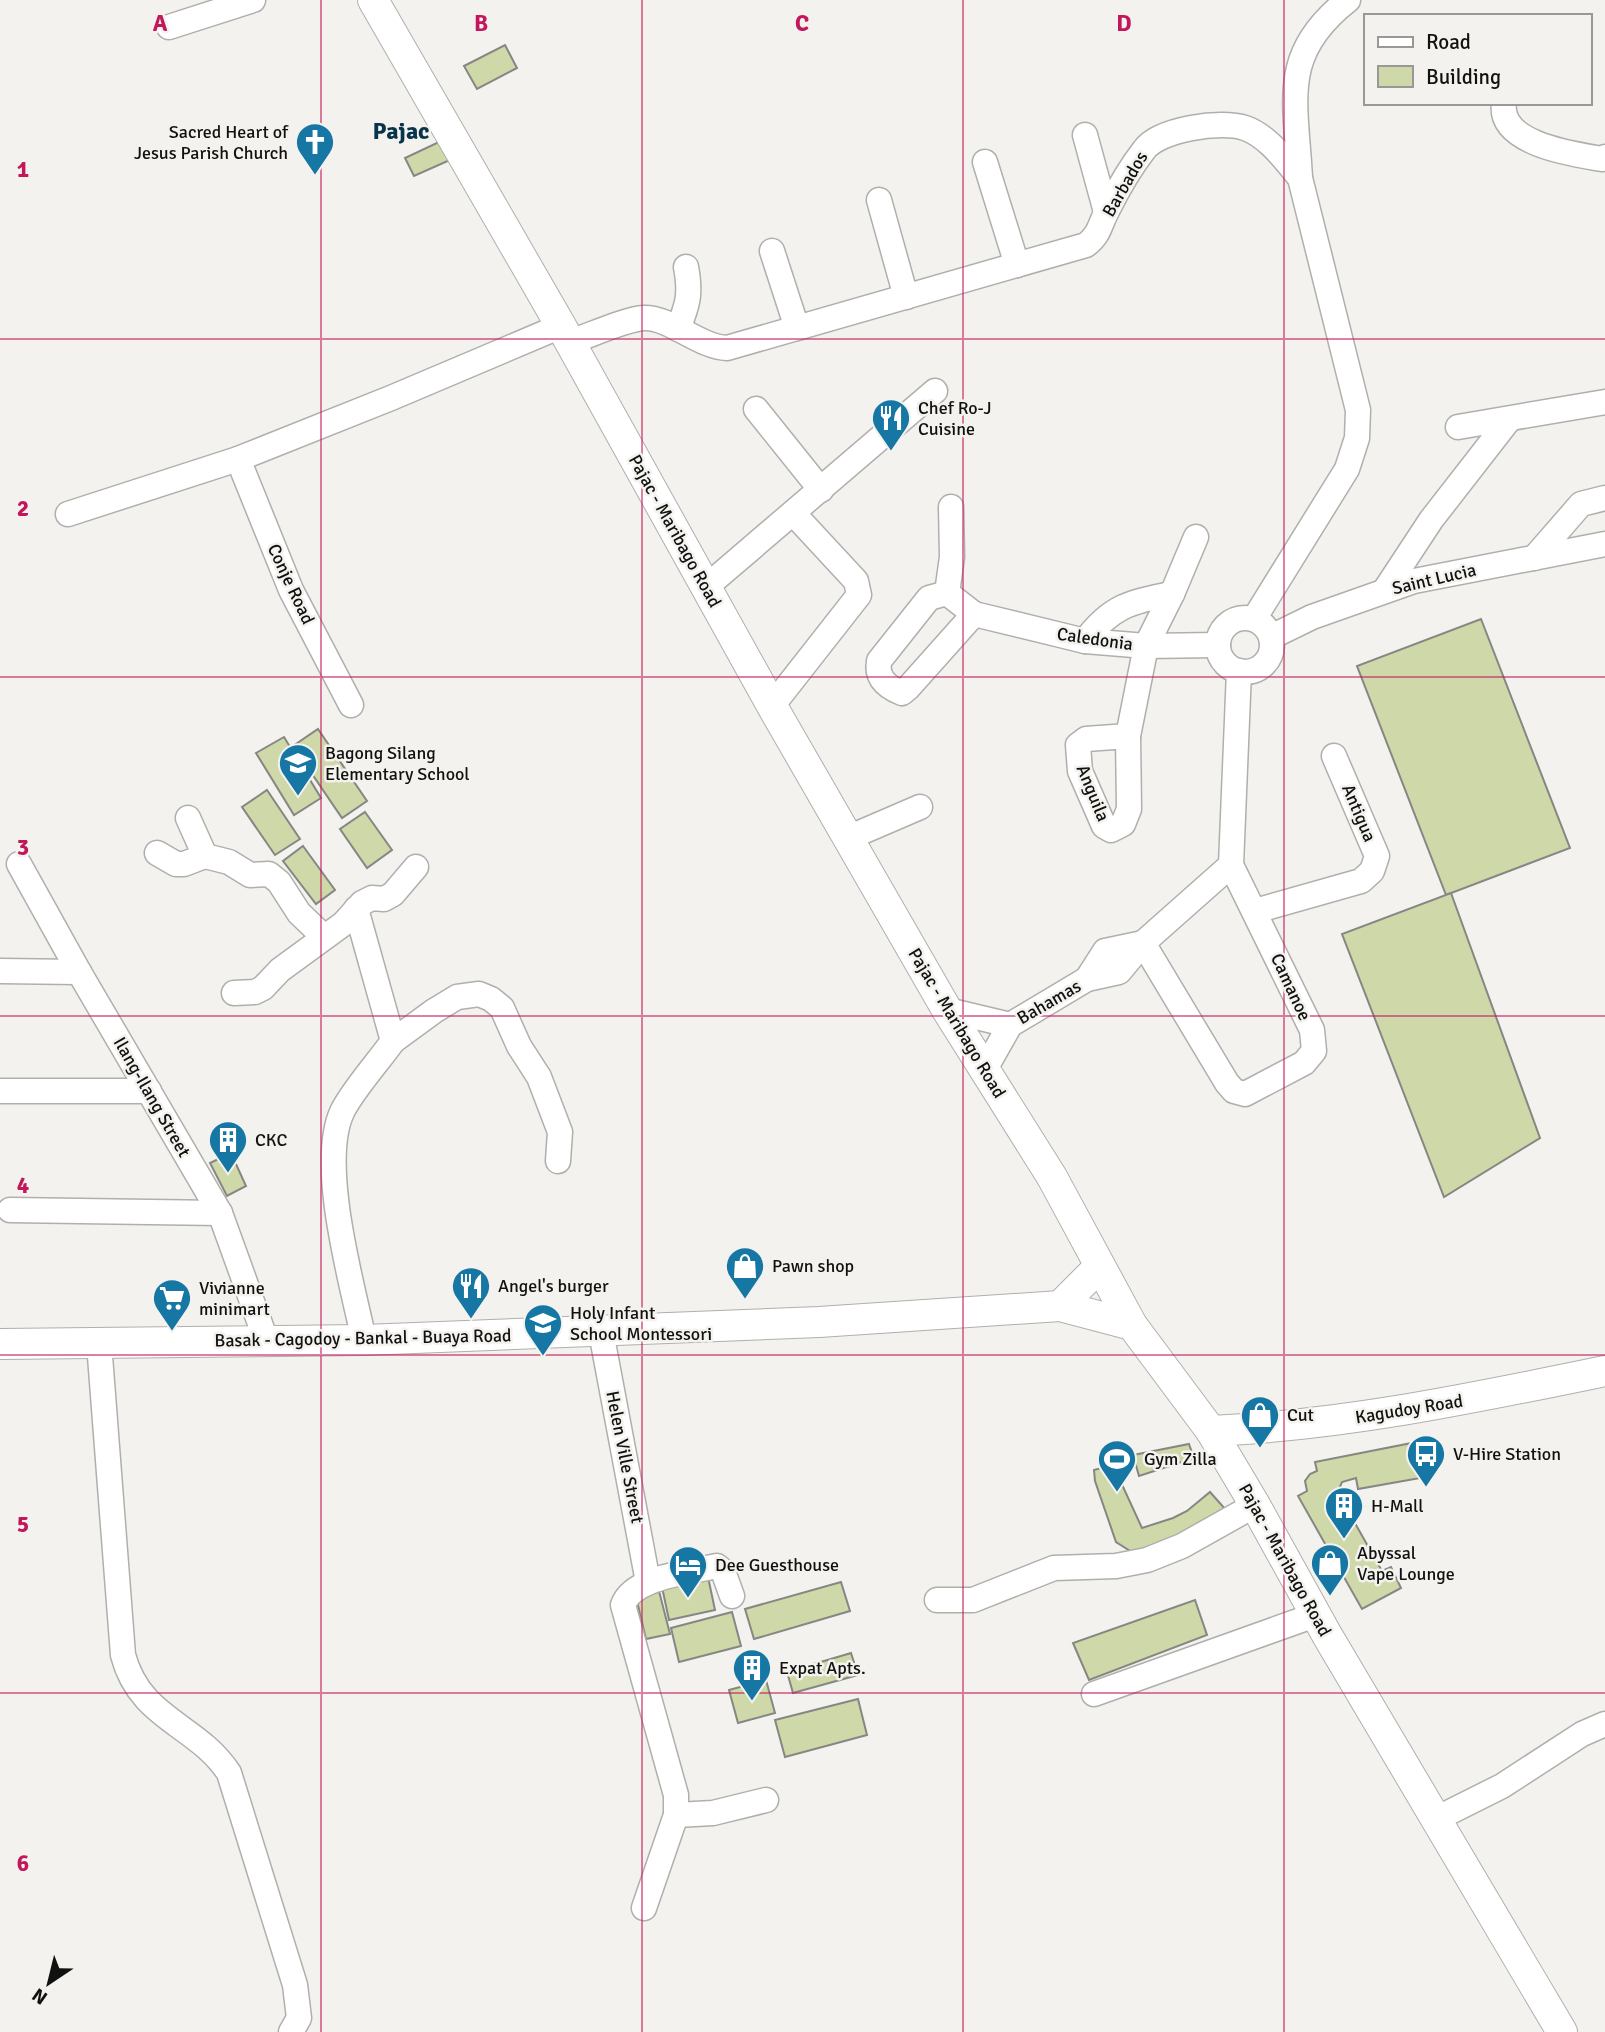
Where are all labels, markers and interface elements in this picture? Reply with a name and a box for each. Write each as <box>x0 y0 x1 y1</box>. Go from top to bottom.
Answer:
text: A <box>153 9 168 38</box>
text: B <box>474 9 488 38</box>
text: C <box>795 9 809 38</box>
text: D <box>1116 9 1132 38</box>
legend <box>1364 14 1591 105</box>
text: Road <box>1426 29 1471 55</box>
text: Building <box>1426 64 1501 90</box>
district label: Pajac <box>373 116 429 146</box>
place label: Sacred Heart of Jesus Parish Church <box>134 121 289 164</box>
church icon: Sacred Heart of Jesus Parish Church <box>294 121 336 176</box>
street label: Barbados <box>1097 147 1153 221</box>
text: 1 <box>17 155 29 184</box>
restaurant icon: Chef Ro-J Cuisine <box>870 397 912 452</box>
place label: Chef Ro-J Cuisine <box>918 397 992 440</box>
street label: Pajac - Maribago Road <box>624 451 726 611</box>
text: 2 <box>17 494 29 523</box>
street label: Conje Road <box>263 540 319 628</box>
street label: Saint Lucia <box>1390 559 1478 599</box>
street label: Caledonia <box>1055 623 1135 655</box>
school or university icon: Bagong Silang Elementary School <box>277 742 319 797</box>
place label: Bagong Silang Elementary School <box>325 742 470 785</box>
street label: Anguila <box>1072 761 1114 825</box>
street label: Antigua <box>1337 781 1381 845</box>
text: 3 <box>17 833 29 862</box>
street label: Pajac - Maribago Road <box>904 944 1010 1102</box>
street label: Camanoe <box>1266 950 1316 1024</box>
street label: Bahamas <box>1013 975 1085 1029</box>
street label: Ilang-Ilang Street <box>109 1033 195 1161</box>
building icon: CKC <box>207 1119 249 1174</box>
place label: CKC <box>255 1129 287 1151</box>
text: 4 <box>17 1171 29 1200</box>
shop icon: Pawn shop <box>724 1245 766 1300</box>
place label: Pawn shop <box>772 1255 854 1277</box>
restaurant icon: Angel's burger <box>450 1265 492 1320</box>
place label: Angel's burger <box>498 1275 609 1297</box>
supermarket icon: Vivianne minimart <box>151 1277 193 1332</box>
place label: Vivianne minimart <box>199 1277 270 1320</box>
school or university icon: Holy Infant School Montessori <box>522 1302 564 1357</box>
place label: Holy Infant School Montessori <box>570 1302 712 1345</box>
street label: Basak - Cagodoy - Bankal - Buaya Road <box>214 1324 512 1352</box>
street label: Helen Ville Street <box>601 1389 649 1525</box>
street label: Kagudoy Road <box>1354 1390 1464 1428</box>
shop icon: Cut <box>1239 1394 1281 1449</box>
place label: Cut <box>1287 1404 1314 1426</box>
bus stop icon: V-Hire Station <box>1405 1433 1447 1488</box>
sports icon: Gym Zilla <box>1096 1438 1138 1493</box>
place label: V-Hire Station <box>1453 1443 1561 1465</box>
place label: Gym Zilla <box>1144 1448 1217 1470</box>
street label: Pajac - Maribago Road <box>1234 1480 1336 1640</box>
building icon: H-Mall <box>1323 1485 1365 1540</box>
place label: H-Mall <box>1371 1495 1423 1517</box>
text: 5 <box>17 1510 29 1539</box>
shop icon: Abyssal Vape Lounge <box>1309 1542 1351 1597</box>
place label: Abyssal Vape Lounge <box>1357 1542 1455 1585</box>
hotel icon: Dee Guesthouse <box>667 1544 709 1599</box>
place label: Dee Guesthouse <box>715 1554 839 1576</box>
building icon: Expat Apts. <box>731 1647 773 1702</box>
place label: Expat Apts. <box>779 1657 866 1679</box>
text: 6 <box>17 1849 29 1878</box>
north arrow <box>14 1948 84 2018</box>
text: N <box>28 1982 52 2010</box>

